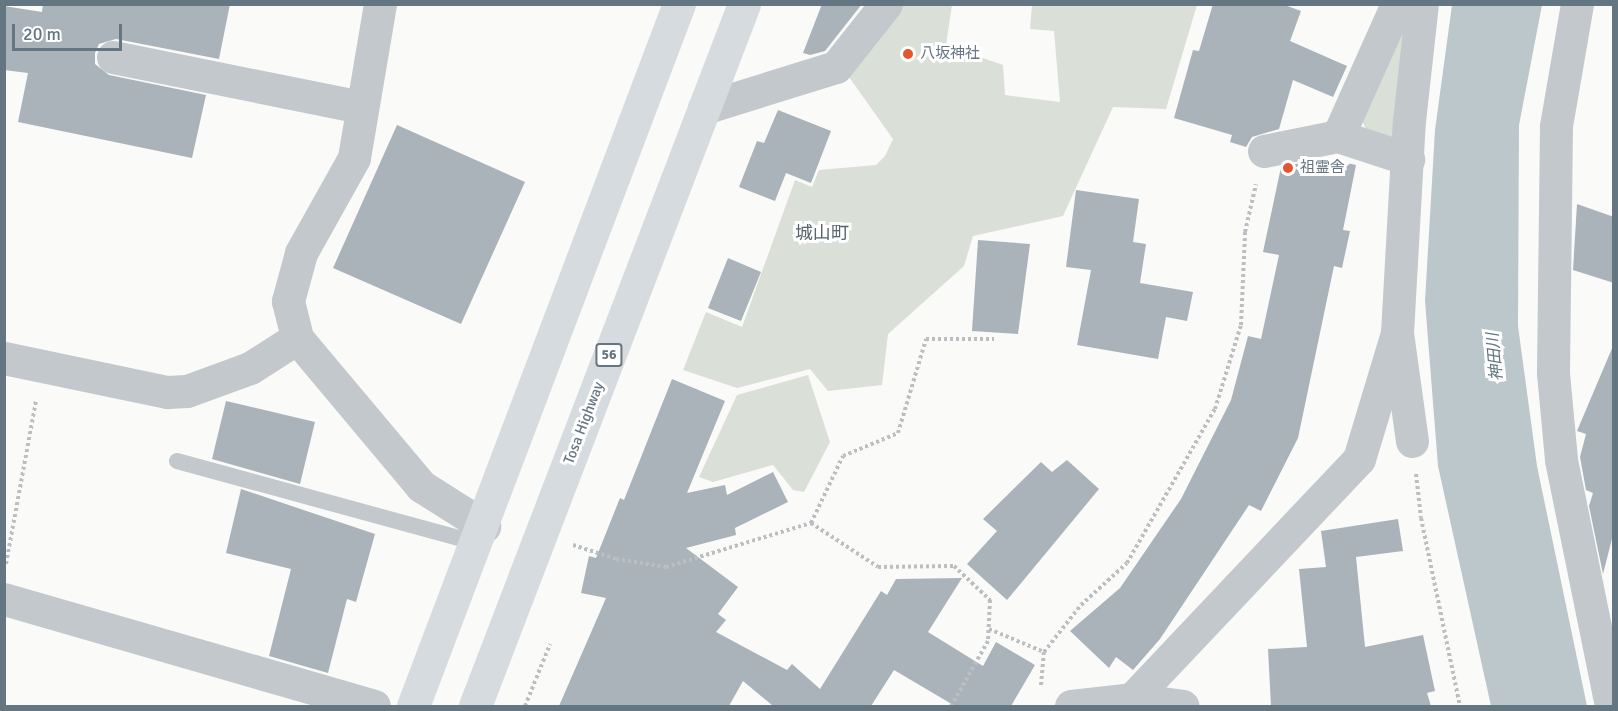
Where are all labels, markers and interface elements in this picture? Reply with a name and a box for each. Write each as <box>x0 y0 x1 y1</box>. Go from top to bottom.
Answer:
scale bar <box>15 12 124 50</box>
text: 20 m <box>23 23 61 45</box>
place label: 八坂神社 <box>920 45 980 63</box>
marker: 八坂神社 <box>901 47 915 61</box>
place label: 祖霊舎 <box>1300 159 1345 177</box>
marker: 祖霊舎 <box>1281 161 1295 175</box>
district label: 城山町 <box>795 222 849 244</box>
water label: 神田川 <box>1483 332 1507 382</box>
road number: 56 <box>594 344 624 366</box>
street label: Tosa Highway <box>560 379 608 467</box>

